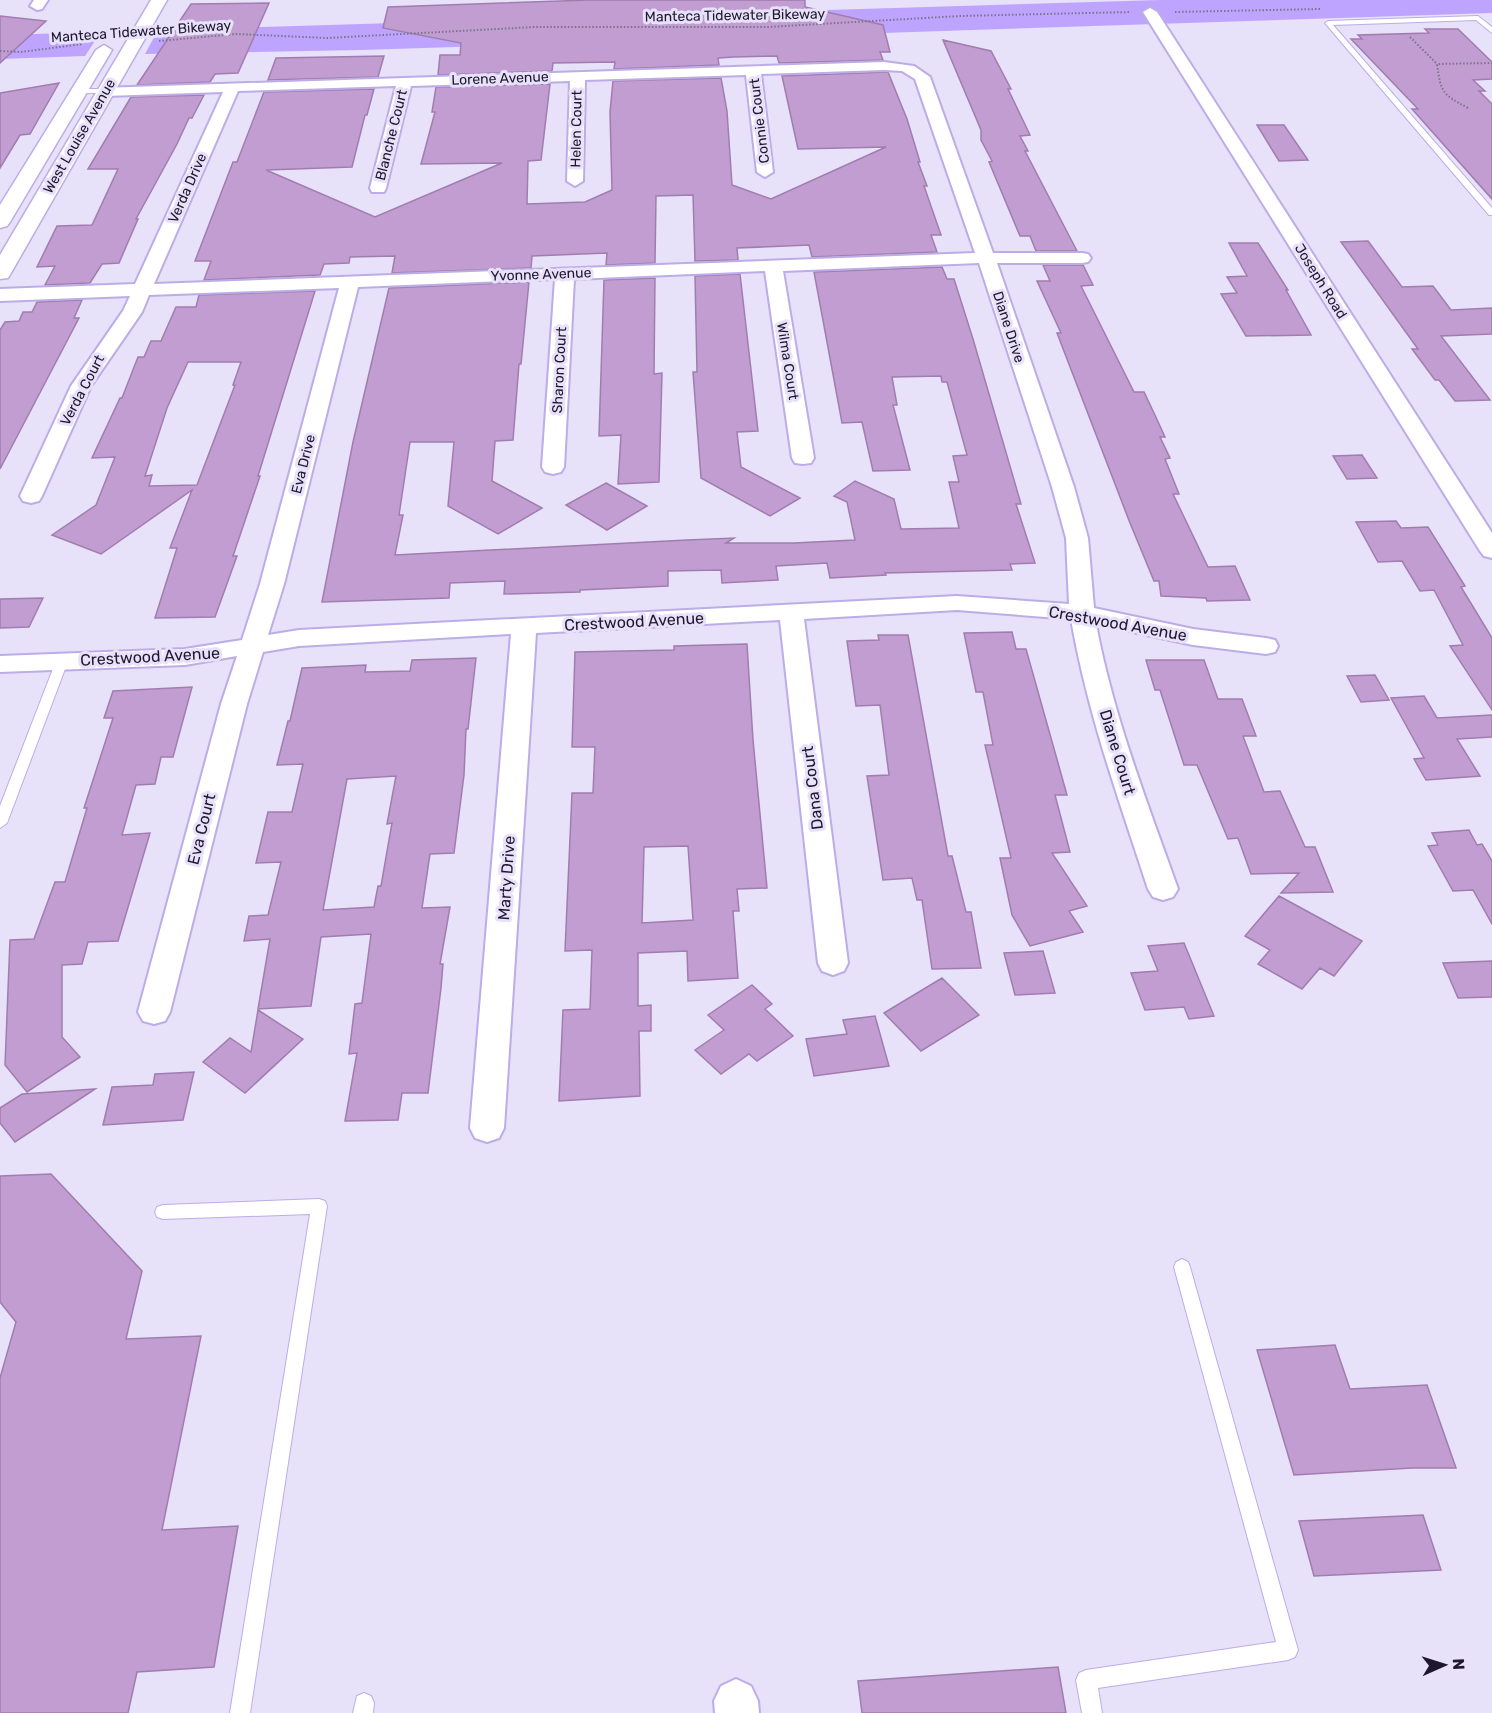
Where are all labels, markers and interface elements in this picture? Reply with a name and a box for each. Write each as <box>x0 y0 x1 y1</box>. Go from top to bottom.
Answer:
street label: Manteca Tidewater Bikeway <box>645 5 826 26</box>
street label: Manteca Tidewater Bikeway <box>50 17 232 46</box>
street label: Lorene Avenue <box>451 68 549 89</box>
street label: West Louise Avenue <box>40 76 119 197</box>
street label: Connie Court <box>746 77 773 164</box>
street label: Blanche Court <box>372 87 411 182</box>
street label: Helen Court <box>567 90 586 168</box>
street label: Verda Drive <box>165 151 210 226</box>
street label: Joseph Road <box>1291 241 1350 322</box>
street label: Yvonne Avenue <box>490 264 592 285</box>
street label: Diane Drive <box>989 289 1028 365</box>
street label: Wilma Court <box>773 321 802 402</box>
street label: Sharon Court <box>549 326 570 414</box>
street label: Verda Court <box>57 352 108 428</box>
street label: Eva Drive <box>288 433 319 496</box>
street label: Crestwood Avenue <box>1047 602 1189 645</box>
street label: Crestwood Avenue <box>564 608 704 635</box>
street label: Crestwood Avenue <box>80 643 220 670</box>
street label: Diane Court <box>1096 707 1139 797</box>
street label: Dana Court <box>798 745 827 831</box>
street label: Eva Court <box>183 792 219 867</box>
street label: Marty Drive <box>494 835 519 921</box>
north arrow <box>1414 1635 1474 1695</box>
text: N <box>1449 1658 1468 1670</box>

